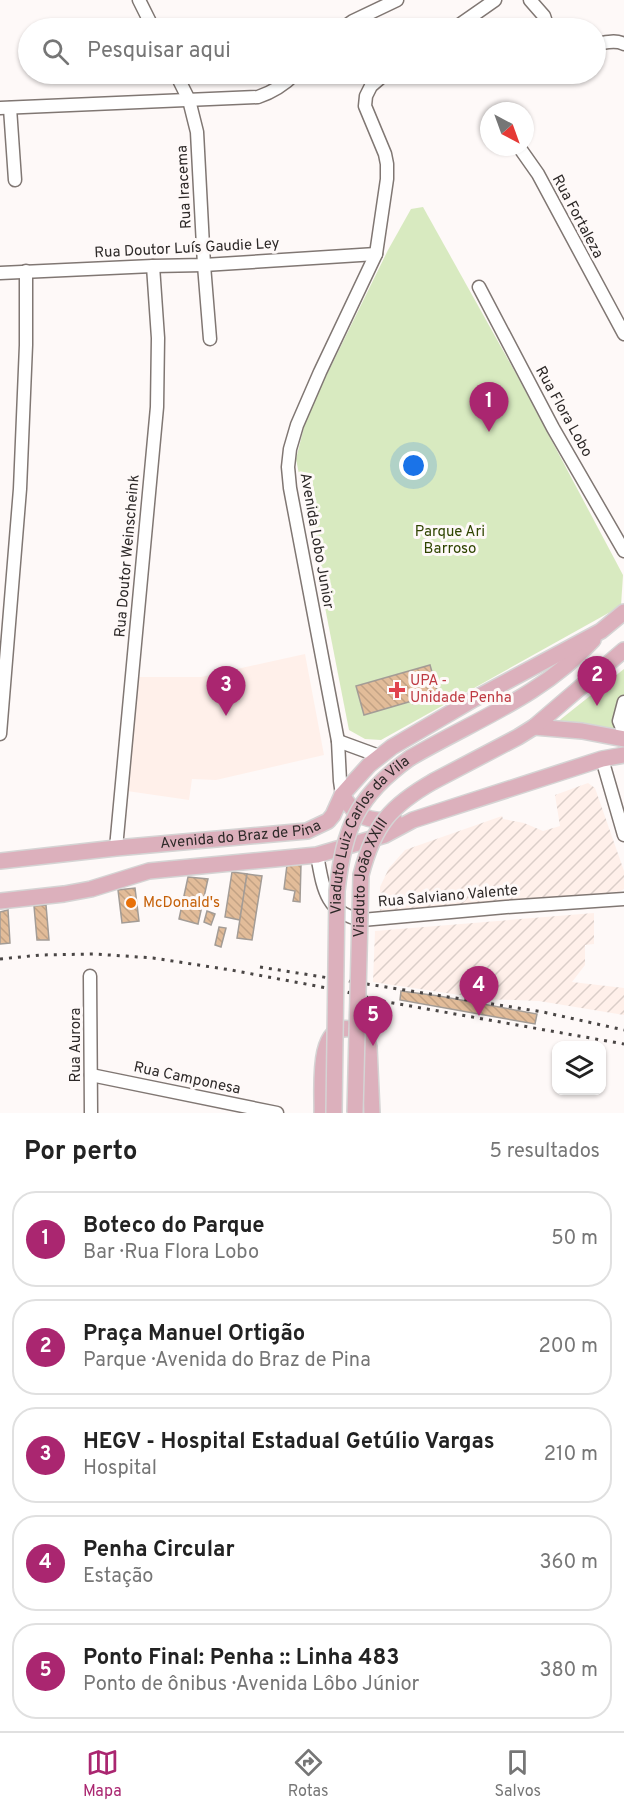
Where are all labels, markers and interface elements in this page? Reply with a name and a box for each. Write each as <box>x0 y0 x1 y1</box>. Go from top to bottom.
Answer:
search box <box>18 18 606 84</box>
icon: search <box>39 35 72 68</box>
text: Pesquisar aqui <box>87 38 231 65</box>
north arrow <box>480 102 534 156</box>
street label: Rua Iracema <box>173 145 197 229</box>
street label: Rua Fortaleza <box>547 172 607 262</box>
street label: Rua Doutor Luís Gaudie Ley <box>94 235 280 263</box>
street label: Rua Flora Lobo <box>530 363 596 461</box>
pin: 1 <box>470 382 508 432</box>
your location <box>399 451 428 480</box>
street label: Avenida Lobo Junior <box>295 471 337 611</box>
street label: Rua Doutor Weinscheink <box>111 474 145 638</box>
park label: Parque Ari Barroso <box>415 523 485 559</box>
pin: 2 <box>578 656 616 706</box>
pin: 3 <box>206 666 246 716</box>
place label: UPA - Unidade Penha <box>410 672 512 708</box>
marker: UPA - Unidade Penha <box>388 681 406 699</box>
street label: Viaduto Luiz Carlos da Vila <box>327 752 414 915</box>
street label: Viaduto João XXIII <box>350 814 393 938</box>
street label: Avenida do Braz de Pina <box>159 816 324 854</box>
street label: Rua Salviano Valente <box>377 881 519 913</box>
place label: McDonald's <box>143 894 220 913</box>
marker: McDonald's <box>124 896 138 910</box>
pin: 4 <box>460 966 498 1016</box>
pin: 5 <box>354 996 392 1046</box>
street label: Rua Aurora <box>67 1008 86 1082</box>
map controls <box>552 1041 606 1095</box>
button: layers <box>552 1041 606 1095</box>
street label: Rua Camponesa <box>132 1058 242 1100</box>
text: Por perto <box>24 1136 138 1169</box>
text: 5 resultados <box>490 1139 600 1165</box>
text: Boteco do Parque <box>83 1213 265 1240</box>
text: 1 <box>42 1226 50 1252</box>
text: 50 m <box>551 1226 598 1252</box>
text: Bar · Rua Flora Lobo <box>83 1240 259 1266</box>
text: Praça Manuel Ortigão <box>83 1321 305 1348</box>
text: 2 <box>39 1334 52 1360</box>
text: 200 m <box>539 1334 598 1360</box>
text: Parque · Avenida do Braz de Pina <box>83 1348 371 1374</box>
text: HEGV - Hospital Estadual Getúlio Vargas <box>83 1429 495 1456</box>
text: 3 <box>40 1442 52 1468</box>
text: 210 m <box>544 1442 598 1468</box>
text: Hospital <box>83 1456 157 1482</box>
text: Penha Circular <box>83 1537 235 1564</box>
text: 4 <box>39 1550 52 1576</box>
text: 360 m <box>540 1550 598 1576</box>
text: Estação <box>83 1564 153 1590</box>
text: Ponto Final: Penha :: Linha 483 <box>83 1645 399 1672</box>
text: 5 <box>39 1658 52 1684</box>
text: 380 m <box>539 1658 598 1684</box>
text: Ponto de ônibus · Avenida Lôbo Júnior <box>83 1672 419 1698</box>
tab: Mapa <box>83 1746 122 1802</box>
tab: Rotas <box>288 1746 328 1802</box>
tab: Salvos <box>494 1746 541 1802</box>

